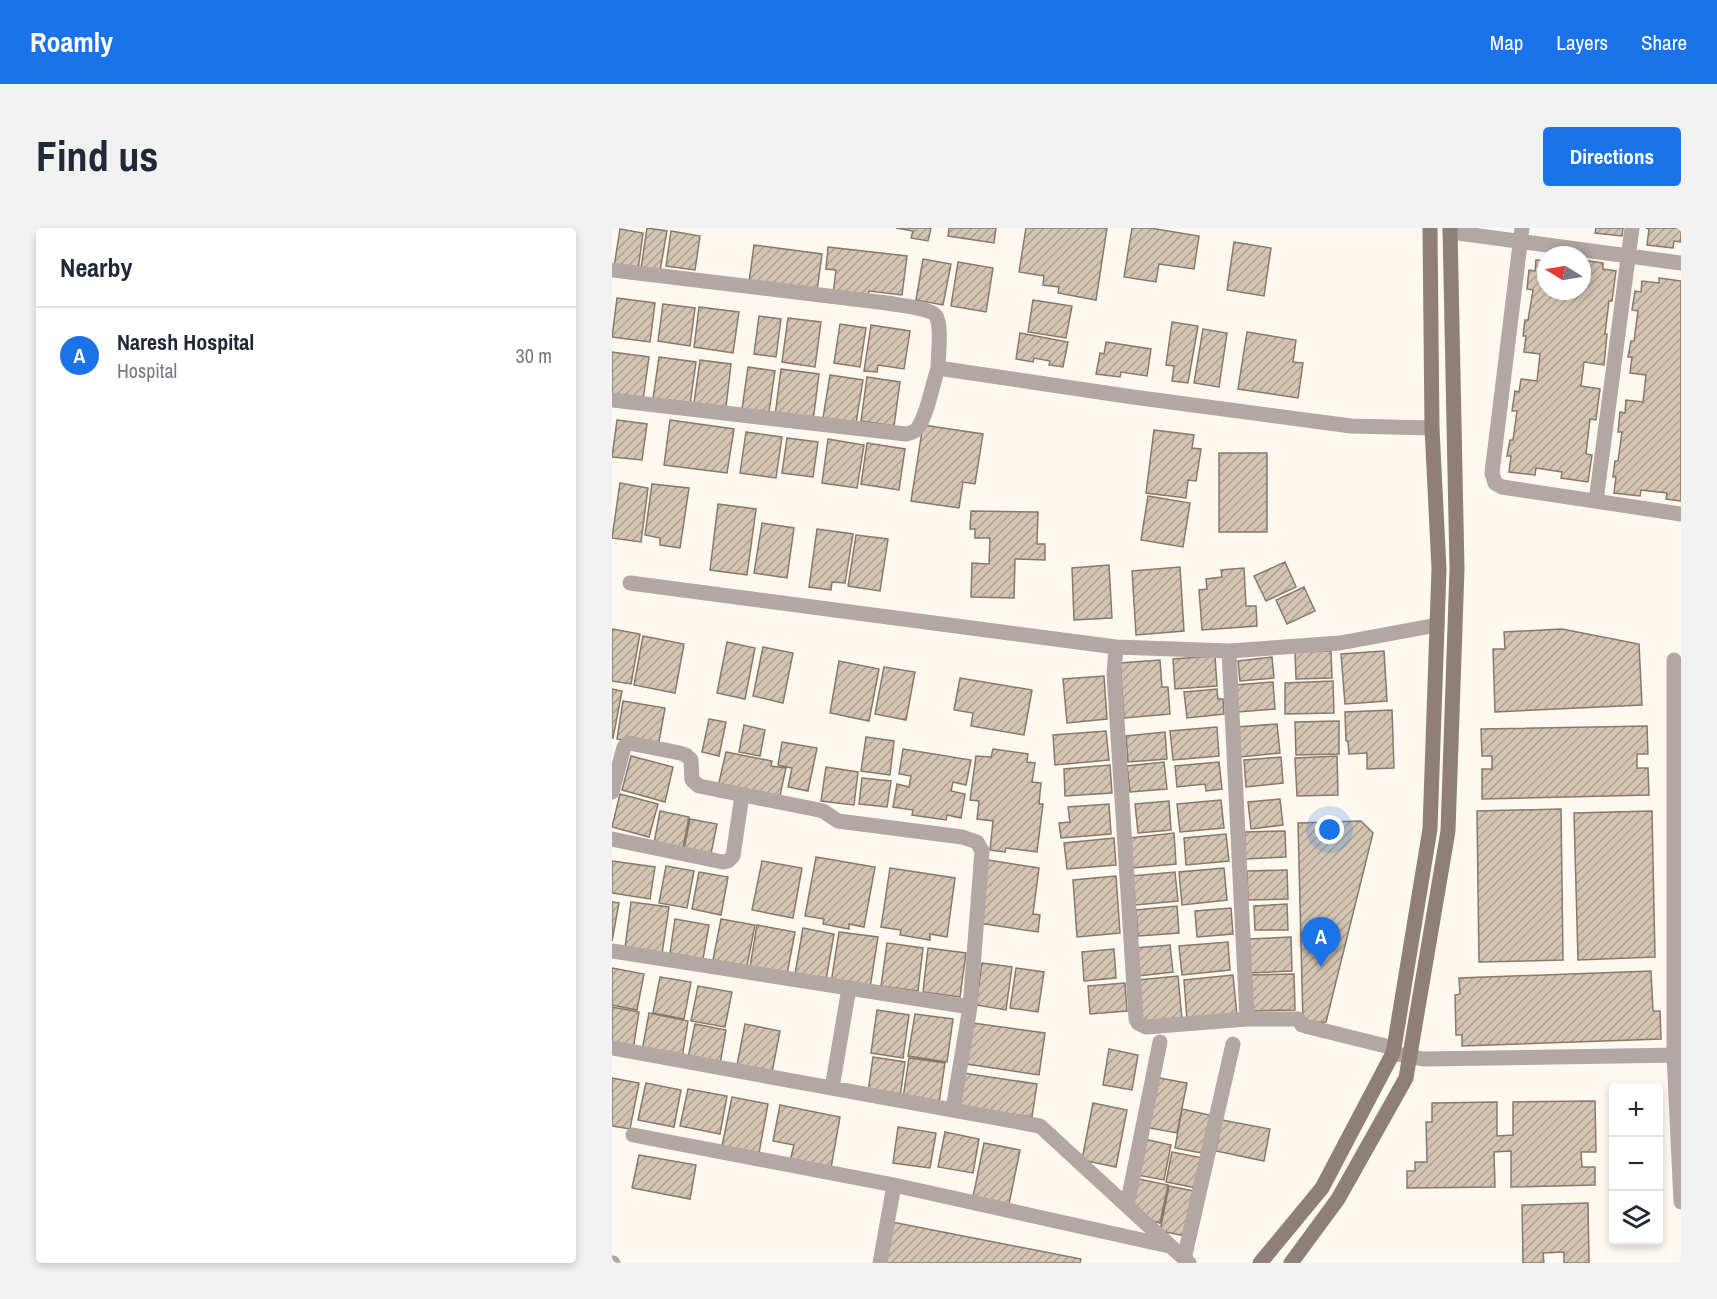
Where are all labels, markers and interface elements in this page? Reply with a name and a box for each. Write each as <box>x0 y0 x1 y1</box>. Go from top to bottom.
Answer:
text: Roamly <box>30 23 113 61</box>
text: Map <box>1490 28 1523 57</box>
text: Layers <box>1556 28 1608 57</box>
text: Share <box>1641 28 1687 57</box>
button: Directions <box>1543 127 1681 186</box>
text: Find us <box>36 128 158 184</box>
north arrow <box>1537 246 1591 300</box>
text: Nearby <box>60 250 132 285</box>
text: Naresh Hospital <box>117 327 254 357</box>
text: A <box>74 342 85 369</box>
text: 30 m <box>516 342 552 369</box>
text: Hospital <box>117 357 177 384</box>
your location <box>1315 815 1344 844</box>
pin: A <box>1302 918 1340 967</box>
map controls <box>1609 1083 1663 1245</box>
button: + <box>1609 1083 1663 1137</box>
button: − <box>1609 1137 1663 1191</box>
button: layers <box>1609 1191 1663 1245</box>

